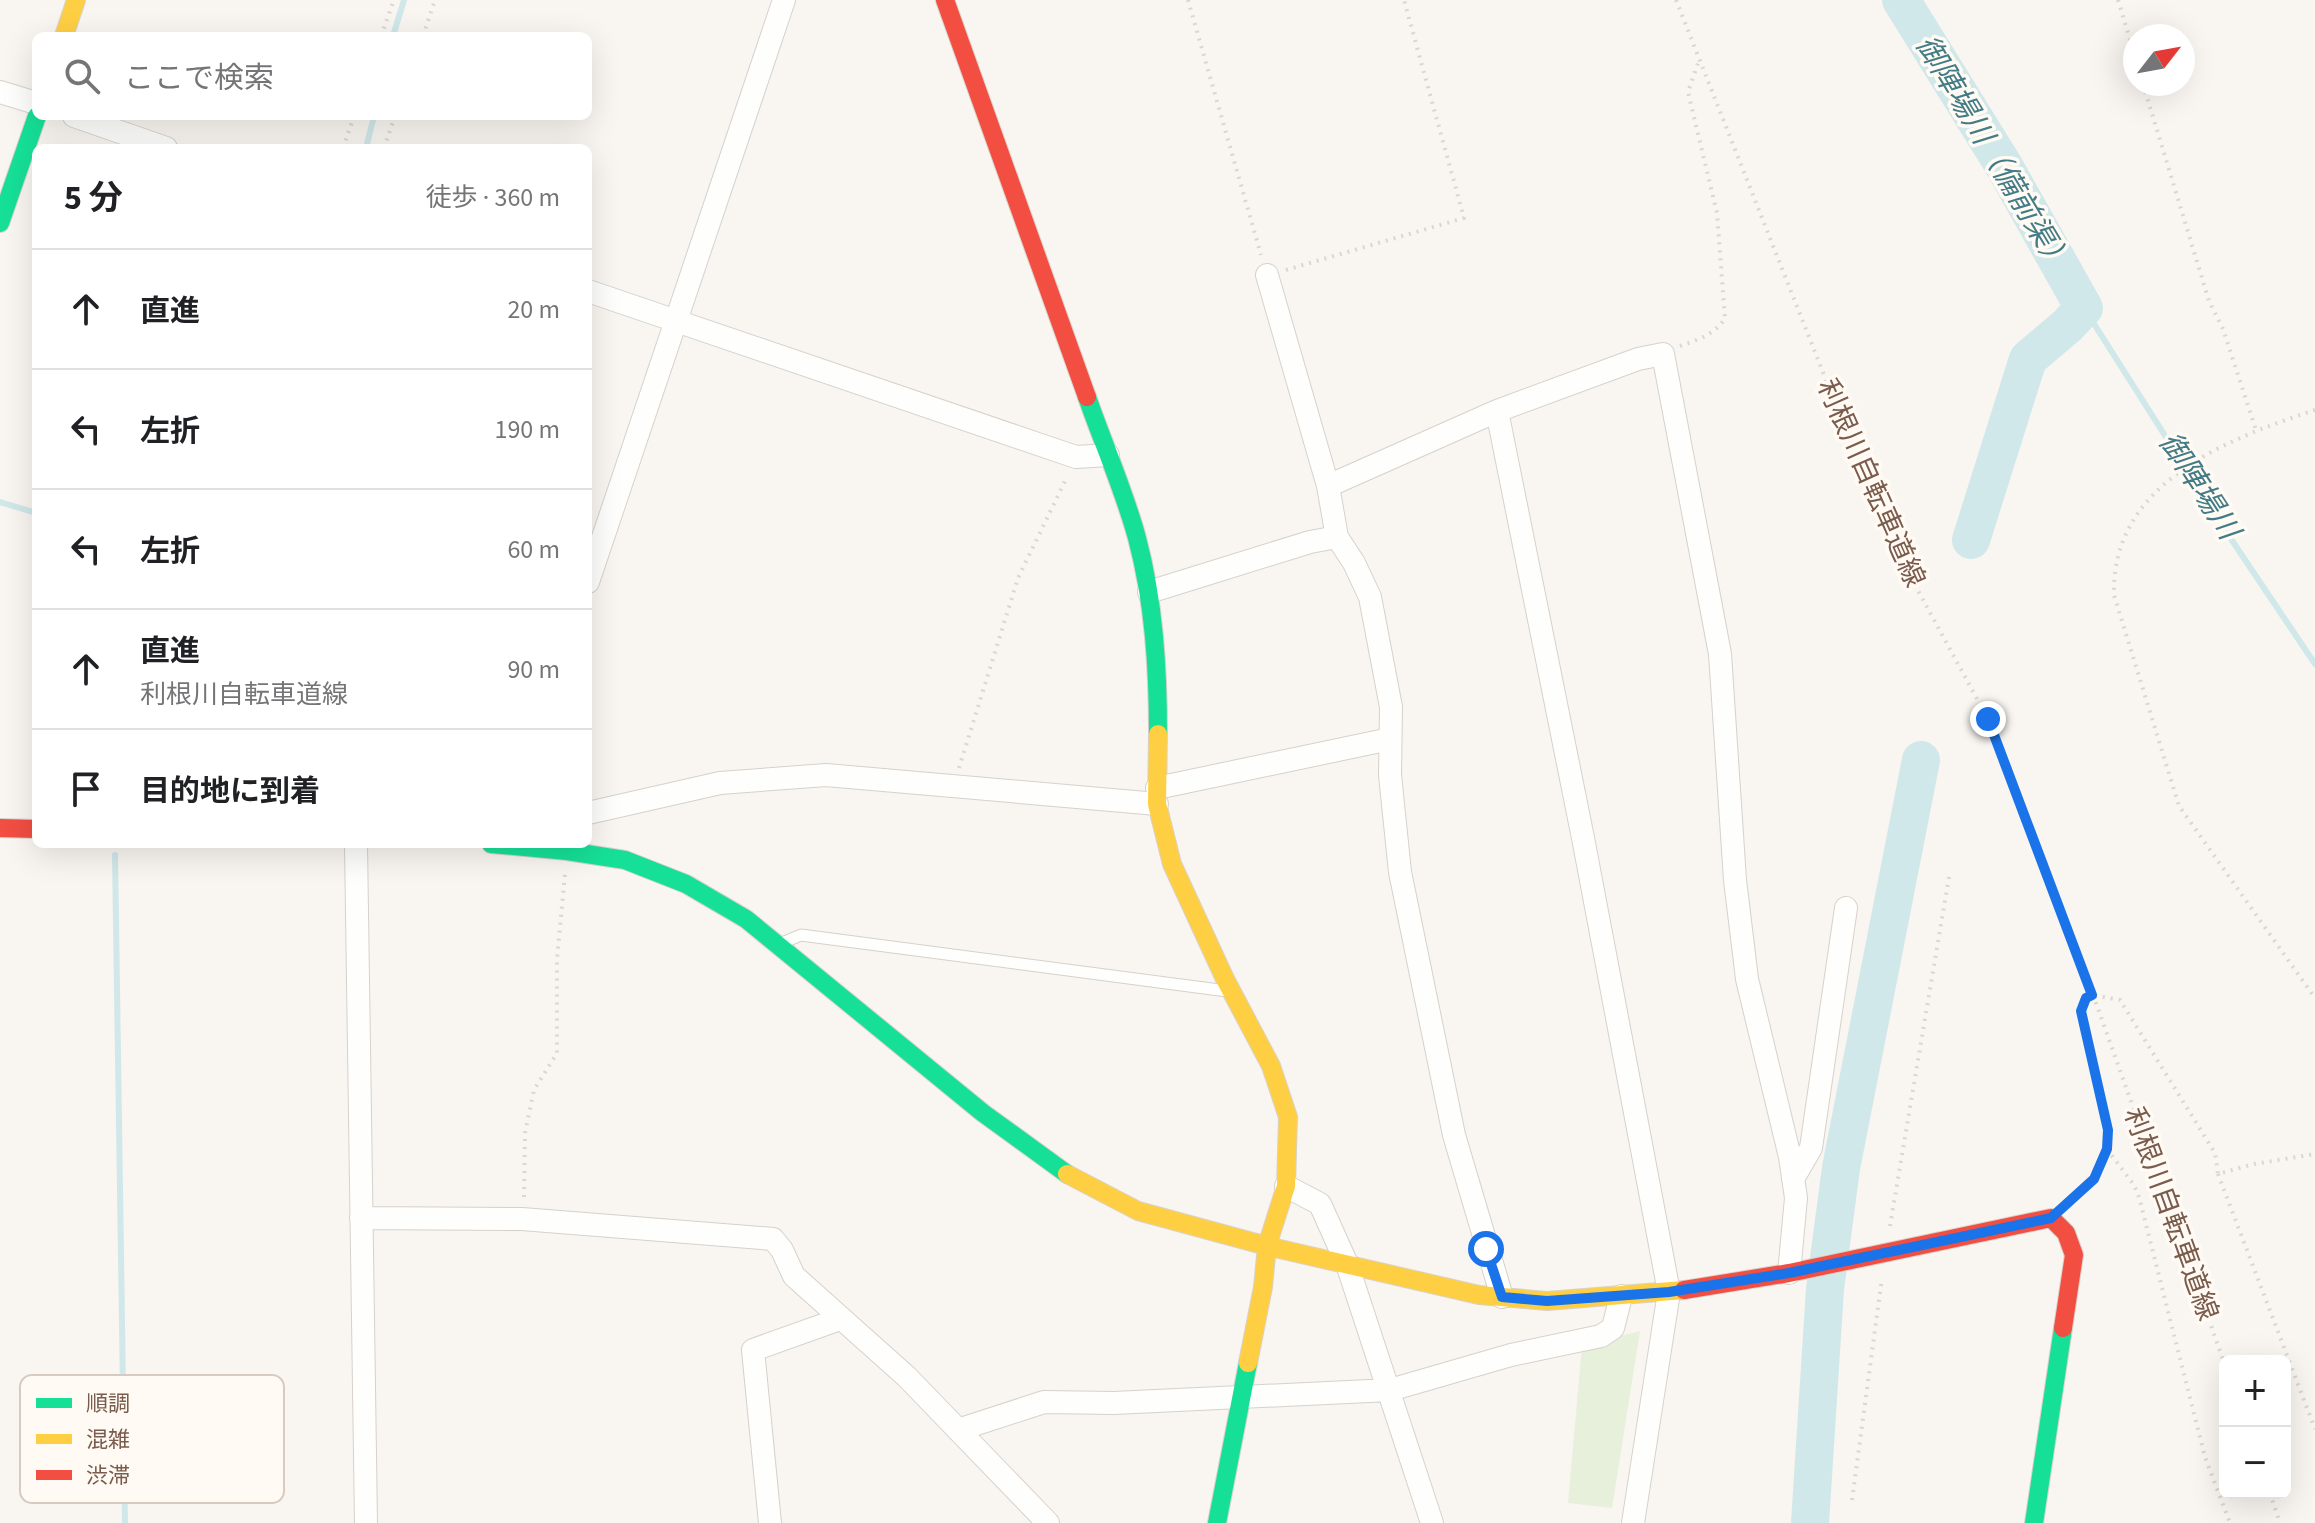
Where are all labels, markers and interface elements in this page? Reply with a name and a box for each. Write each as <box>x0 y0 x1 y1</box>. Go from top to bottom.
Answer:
north arrow <box>2123 24 2195 96</box>
water label: 御陣場川（備前渠） <box>1905 27 2081 281</box>
search box <box>32 32 592 120</box>
icon: search <box>60 54 104 98</box>
text: ここで検索 <box>124 57 274 100</box>
text: 5 分 <box>64 174 123 223</box>
text: 徒歩 · 360 m <box>426 179 560 216</box>
icon: ahead <box>64 287 108 331</box>
text: 直進 <box>140 290 200 333</box>
text: 20 m <box>507 291 560 328</box>
street label: 利根川自転車道線 <box>1807 373 1935 593</box>
icon: left <box>64 407 108 451</box>
text: 左折 <box>140 410 200 453</box>
text: 190 m <box>494 411 560 448</box>
water label: 御陣場川 <box>2148 424 2251 551</box>
icon: left <box>64 527 108 571</box>
text: 左折 <box>140 530 200 573</box>
text: 60 m <box>507 531 560 568</box>
text: 直進 <box>140 630 200 673</box>
icon: ahead <box>64 647 108 691</box>
text: 90 m <box>507 651 560 688</box>
text: 利根川自転車道線 <box>140 676 348 713</box>
route end <box>1970 701 2006 737</box>
icon: arrive <box>64 767 108 811</box>
text: 目的地に到着 <box>140 770 320 813</box>
street label: 利根川自転車道線 <box>2114 1102 2228 1326</box>
route start <box>1468 1231 1504 1267</box>
map controls <box>2219 1355 2291 1499</box>
button: + <box>2219 1355 2291 1427</box>
legend <box>20 1375 284 1503</box>
text: 順調 <box>86 1388 130 1420</box>
text: 混雑 <box>86 1424 130 1456</box>
button: − <box>2219 1427 2291 1499</box>
text: 渋滞 <box>86 1460 130 1492</box>

